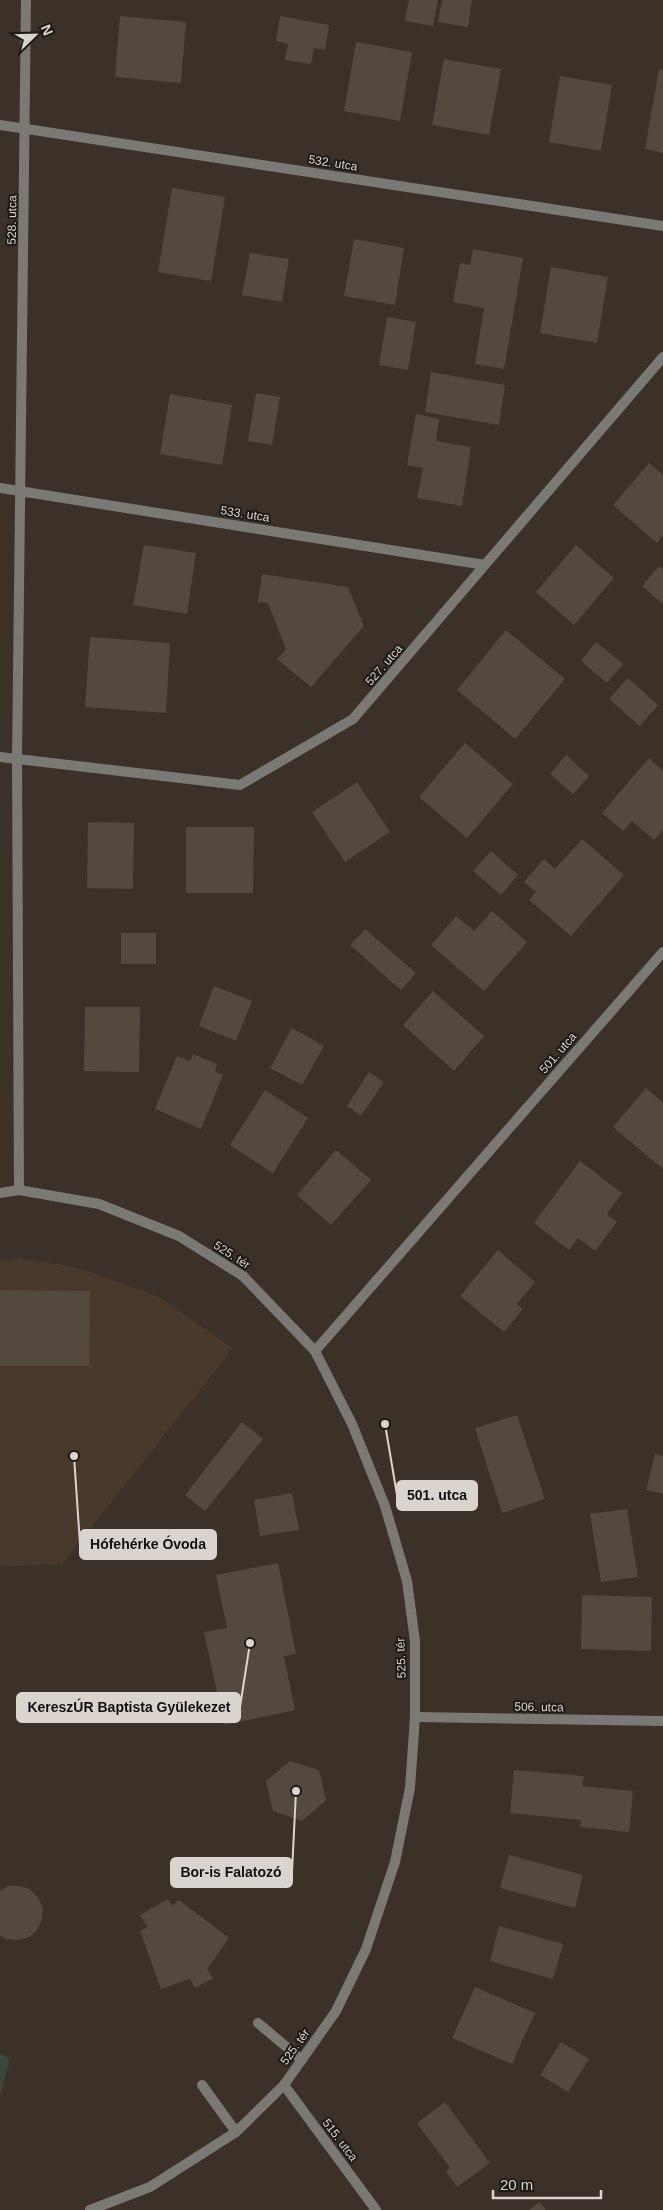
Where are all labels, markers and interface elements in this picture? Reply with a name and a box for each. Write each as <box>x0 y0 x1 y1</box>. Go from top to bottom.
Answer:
north arrow <box>10 10 60 60</box>
text: N <box>38 22 56 38</box>
street label: 532. utca <box>308 152 359 174</box>
street label: 528. utca <box>5 195 19 245</box>
street label: 533. utca <box>220 503 271 525</box>
street label: 527. utca <box>363 642 406 688</box>
street label: 501. utca <box>537 1030 580 1076</box>
street label: 525. tér <box>211 1238 253 1272</box>
callout: 501. utca <box>397 1481 477 1510</box>
text: 501. utca <box>407 1487 467 1503</box>
callout: Hófehérke Óvoda <box>80 1530 216 1559</box>
text: Hófehérke Óvoda <box>90 1535 206 1552</box>
street label: 525. tér <box>393 1637 409 1679</box>
callout: KereszÚR Baptista Gyülekezet <box>17 1693 240 1722</box>
text: KereszÚR Baptista Gyülekezet <box>27 1698 231 1715</box>
street label: 506. utca <box>514 1700 564 1714</box>
callout: Bor-is Falatozó <box>171 1858 292 1887</box>
text: Bor-is Falatozó <box>180 1864 282 1880</box>
street label: 525. tér <box>277 2026 313 2068</box>
street label: 515. utca <box>320 2116 361 2164</box>
scale bar <box>493 2168 600 2200</box>
text: 20 m <box>500 2176 533 2193</box>

